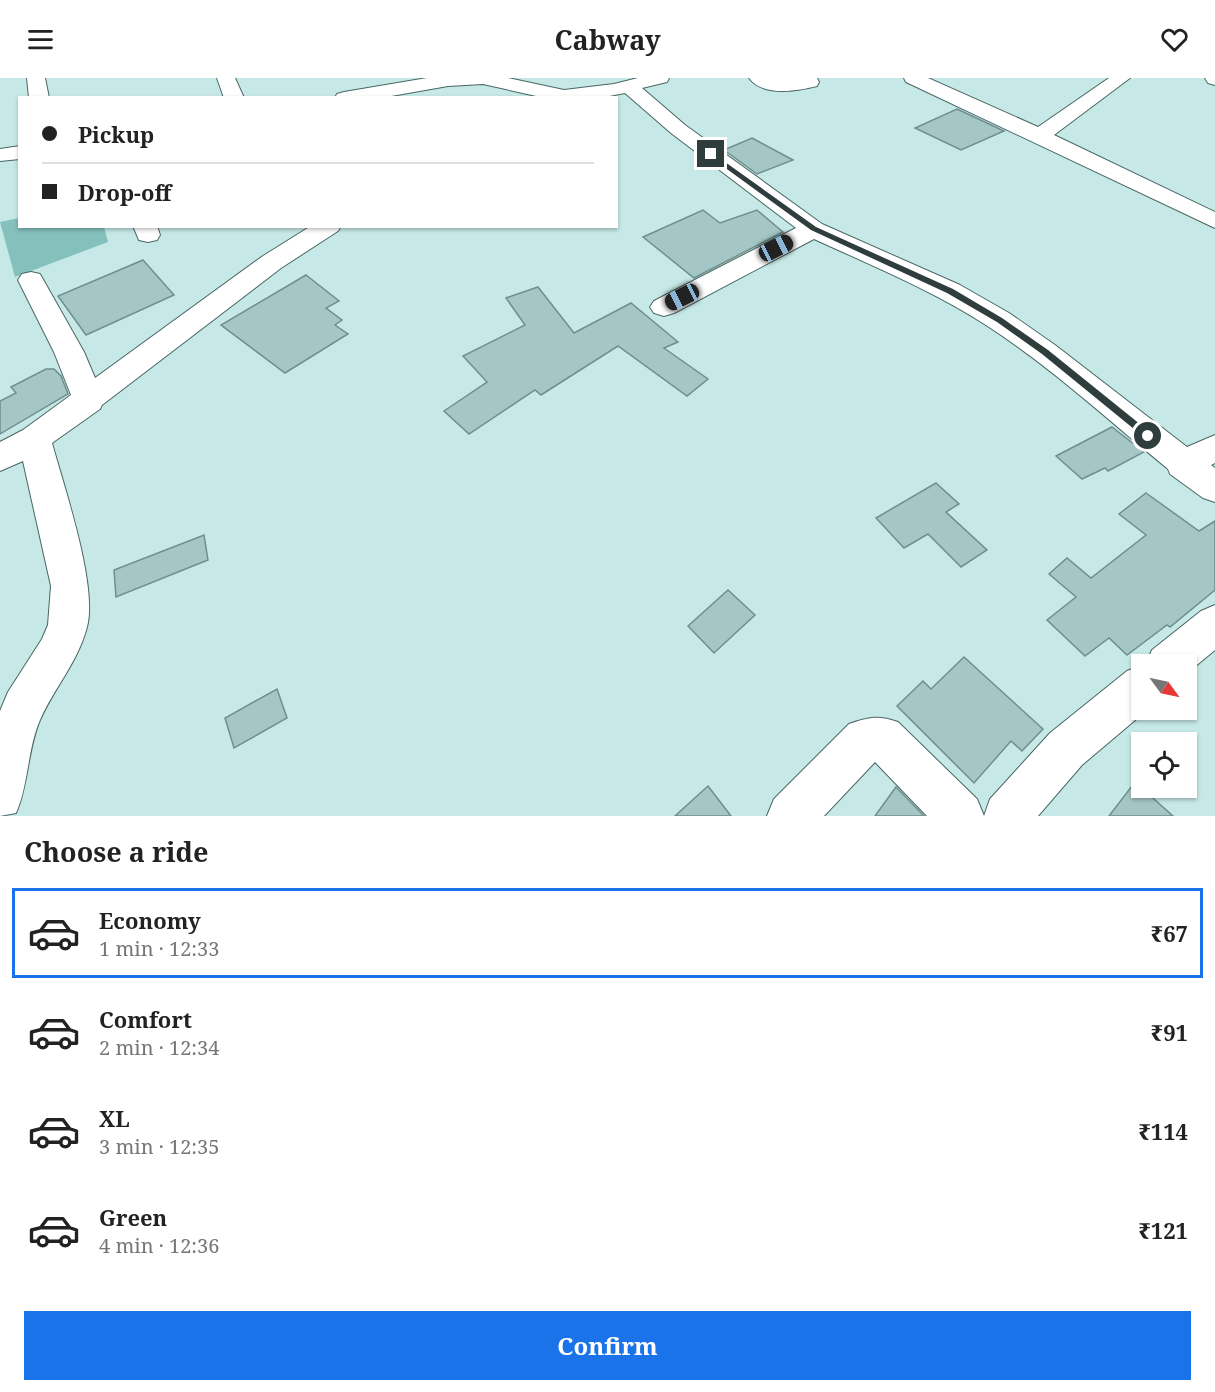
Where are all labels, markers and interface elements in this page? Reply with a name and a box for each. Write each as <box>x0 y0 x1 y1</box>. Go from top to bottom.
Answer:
text: Cabway <box>554 21 661 58</box>
icon: menu <box>24 23 57 56</box>
icon: heart <box>1158 23 1191 56</box>
text: Pickup <box>78 119 154 149</box>
route end <box>697 140 724 167</box>
text: Drop-off <box>78 177 171 207</box>
car <box>756 232 796 264</box>
car <box>662 281 702 313</box>
route start <box>1134 422 1161 449</box>
north arrow <box>1131 654 1197 720</box>
map controls <box>1131 654 1197 798</box>
button: locate <box>1131 732 1197 798</box>
text: Choose a ride <box>24 833 209 870</box>
text: Economy <box>99 905 201 935</box>
icon: car <box>27 906 81 960</box>
text: ₹67 <box>1151 918 1188 948</box>
text: 1 min · 12:33 <box>99 935 219 962</box>
text: Comfort <box>99 1004 192 1034</box>
icon: car <box>27 1005 81 1059</box>
text: ₹91 <box>1151 1017 1188 1047</box>
text: 2 min · 12:34 <box>99 1034 219 1061</box>
text: XL <box>99 1103 130 1133</box>
icon: car <box>27 1104 81 1158</box>
text: ₹114 <box>1138 1116 1188 1146</box>
text: 3 min · 12:35 <box>99 1133 219 1160</box>
text: Green <box>99 1202 167 1232</box>
icon: car <box>27 1203 81 1257</box>
text: ₹121 <box>1138 1215 1188 1245</box>
text: 4 min · 12:36 <box>99 1232 219 1259</box>
button: Confirm <box>24 1311 1191 1380</box>

